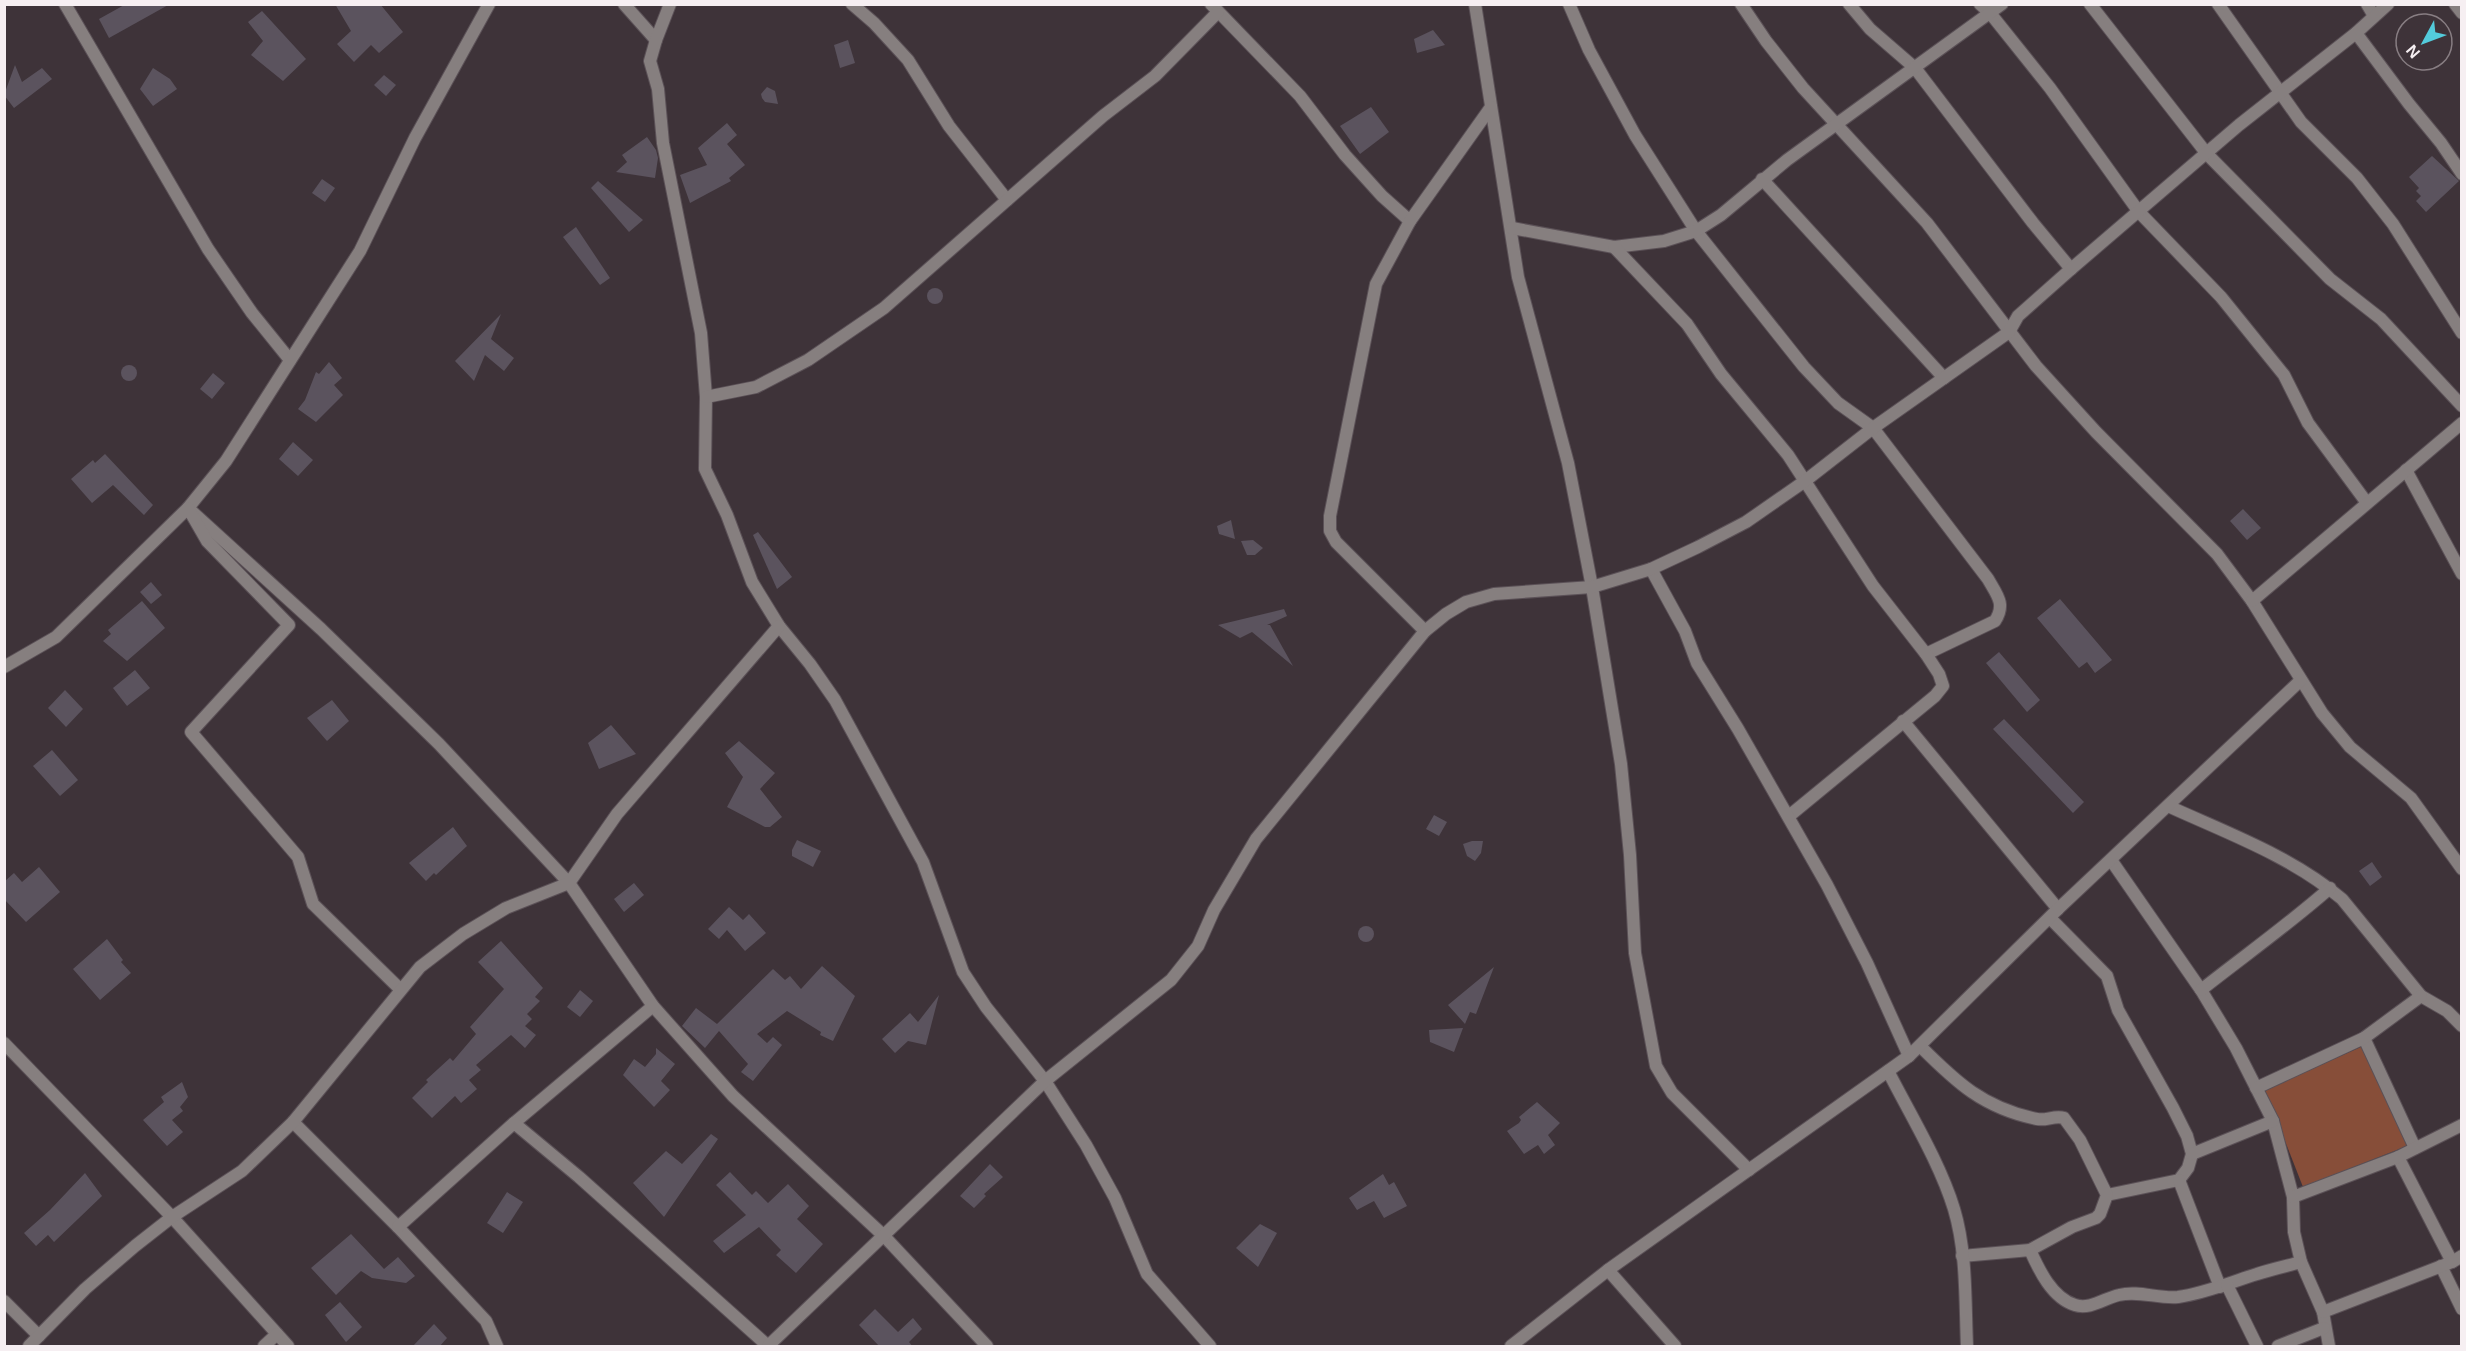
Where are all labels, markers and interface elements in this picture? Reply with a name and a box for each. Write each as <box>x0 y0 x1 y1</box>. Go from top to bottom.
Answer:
north arrow <box>2394 12 2454 72</box>
text: N <box>2403 42 2423 61</box>

